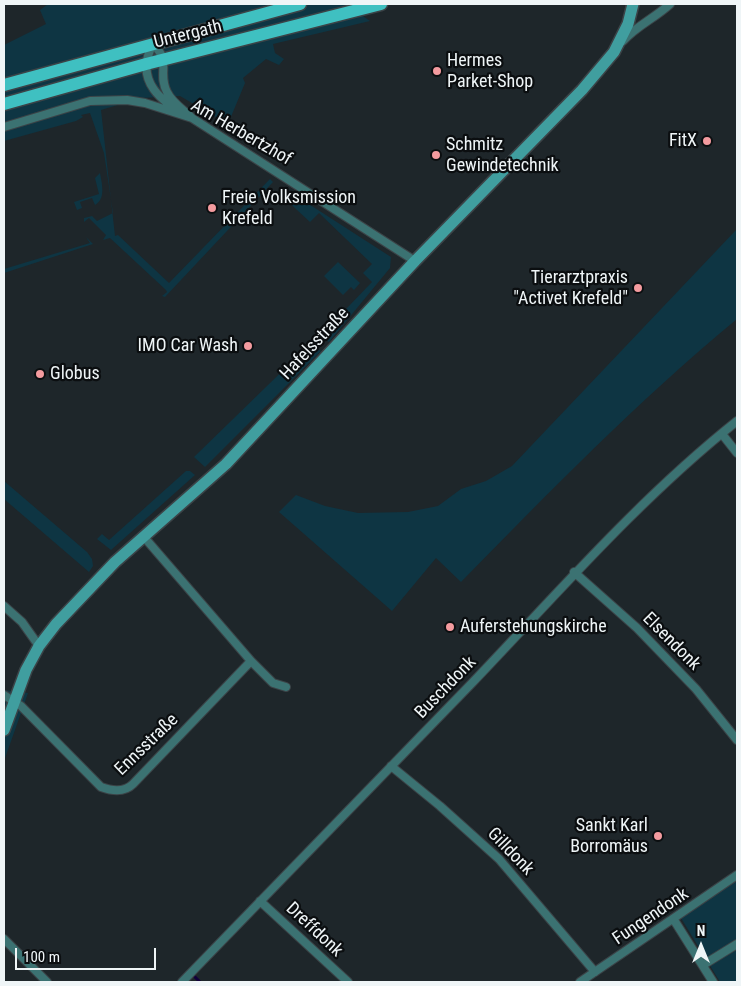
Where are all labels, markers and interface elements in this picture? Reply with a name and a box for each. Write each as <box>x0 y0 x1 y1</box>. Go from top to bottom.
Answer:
street label: Untergath <box>152 16 224 54</box>
place label: Hermes Parket-Shop <box>447 50 533 92</box>
marker: Hermes Parket-Shop <box>431 65 443 77</box>
street label: Am Herbertzhof <box>187 95 295 171</box>
place label: FitX <box>669 130 697 152</box>
place label: Schmitz Gewindetechnik <box>446 134 559 176</box>
marker: FitX <box>701 135 713 147</box>
marker: Schmitz Gewindetechnik <box>430 149 442 161</box>
place label: Freie Volksmission Krefeld <box>222 187 356 230</box>
marker: Freie Volksmission Krefeld <box>206 202 218 214</box>
place label: Tierarztpraxis "Activet Krefeld" <box>513 267 628 310</box>
marker: Tierarztpraxis "Activet Krefeld" <box>632 282 644 294</box>
street label: Hafelsstraße <box>276 303 354 385</box>
place label: IMO Car Wash <box>138 335 238 357</box>
marker: IMO Car Wash <box>242 340 254 352</box>
place label: Globus <box>50 363 100 385</box>
marker: Globus <box>34 368 46 380</box>
street label: Elsendonk <box>637 608 705 676</box>
place label: Auferstehungskirche <box>460 616 607 638</box>
marker: Auferstehungskirche <box>444 621 456 633</box>
street label: Buschdonk <box>411 652 481 724</box>
street label: Ennsstraße <box>111 710 183 780</box>
place label: Sankt Karl Borromäus <box>570 815 648 858</box>
street label: Gilldonk <box>482 824 538 880</box>
marker: Sankt Karl Borromäus <box>652 830 664 842</box>
street label: Fungendonk <box>609 884 693 950</box>
street label: Dreffdonk <box>281 898 347 962</box>
north arrow <box>676 921 726 971</box>
text: N <box>697 923 705 939</box>
scale bar <box>18 938 159 970</box>
text: 100 m <box>23 948 60 966</box>

